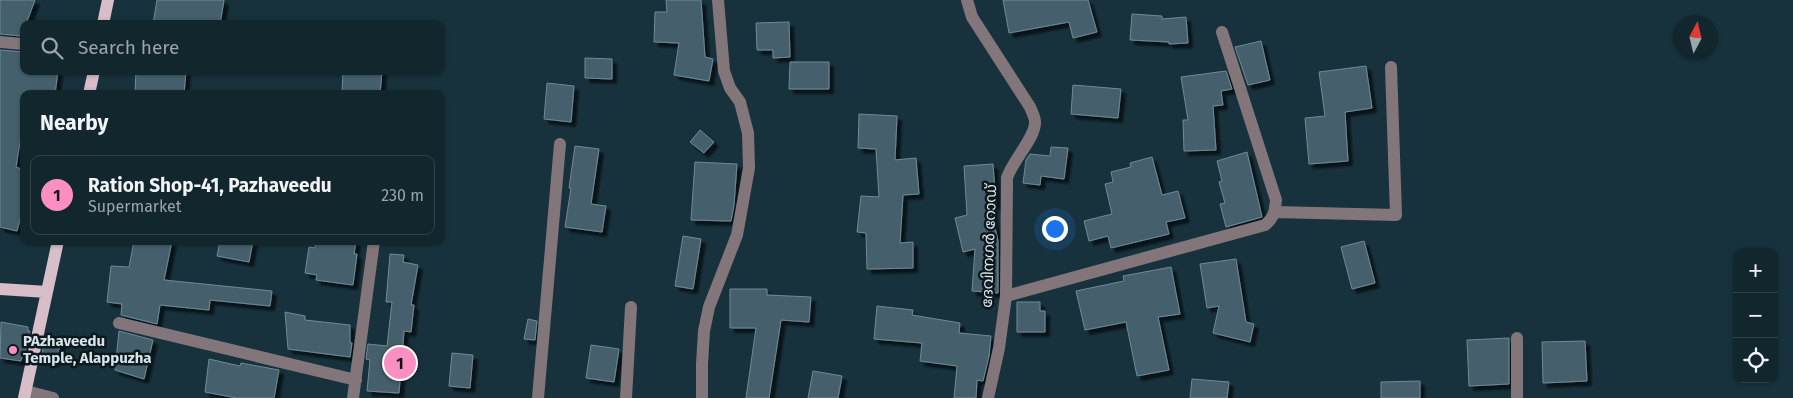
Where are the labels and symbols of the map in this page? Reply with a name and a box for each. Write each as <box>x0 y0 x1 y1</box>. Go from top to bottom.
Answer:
north arrow <box>1673 15 1718 60</box>
street label: ദേവിനഗർ റോഡ് <box>978 182 1000 308</box>
your location <box>1042 216 1068 242</box>
place label: PAzhaveedu Temple, Alappuzha <box>23 332 152 367</box>
marker: PAzhaveedu Temple, Alappuzha <box>7 344 19 356</box>
pin: 1 <box>384 344 416 382</box>

